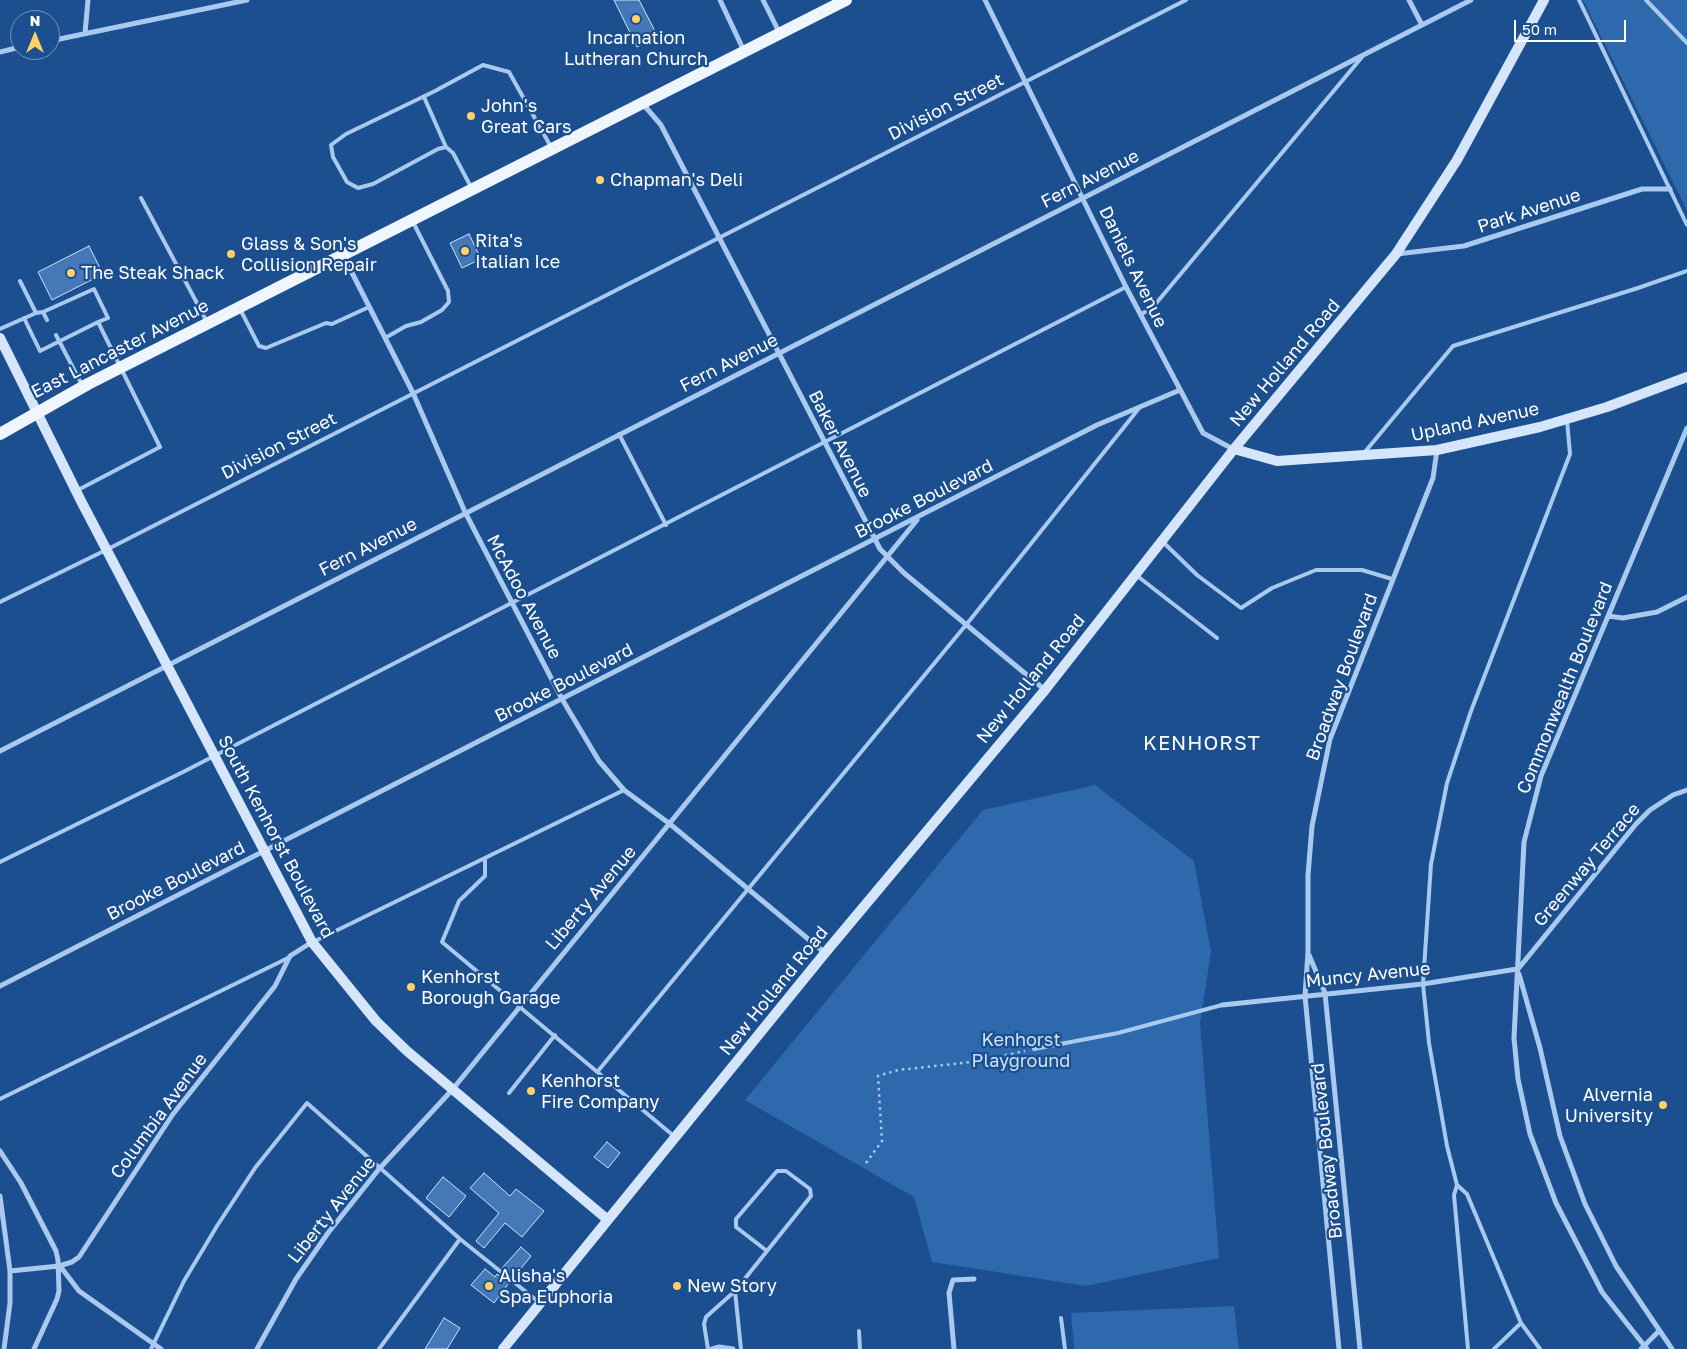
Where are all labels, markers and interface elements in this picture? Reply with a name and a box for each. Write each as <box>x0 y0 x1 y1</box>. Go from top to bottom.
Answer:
north arrow <box>10 10 60 60</box>
scale bar <box>1517 10 1630 42</box>
text: N <box>30 12 40 29</box>
marker: Incarnation Lutheran Church <box>630 13 642 25</box>
text: 50 m <box>1522 20 1557 38</box>
place label: Incarnation Lutheran Church <box>564 27 708 70</box>
street label: Division Street <box>885 69 1007 145</box>
place label: John's Great Cars <box>481 95 572 138</box>
marker: John's Great Cars <box>465 110 477 122</box>
street label: Fern Avenue <box>1037 145 1143 213</box>
place label: Chapman's Deli <box>610 169 743 191</box>
marker: Chapman's Deli <box>594 174 606 186</box>
street label: Park Avenue <box>1475 184 1583 238</box>
street label: Daniels Avenue <box>1094 203 1172 331</box>
place label: Rita's Italian Ice <box>475 230 560 272</box>
place label: Glass & Son's Collision Repair <box>241 233 377 276</box>
marker: Rita's Italian Ice <box>459 245 471 257</box>
marker: Glass & Son's Collision Repair <box>225 248 237 260</box>
place label: The Steak Shack <box>81 262 225 284</box>
marker: The Steak Shack <box>65 267 77 279</box>
street label: East Lancaster Avenue <box>28 295 212 403</box>
street label: New Holland Road <box>1225 295 1345 431</box>
street label: Fern Avenue <box>676 329 782 397</box>
street label: Baker Avenue <box>804 387 876 501</box>
street label: Upland Avenue <box>1409 398 1541 446</box>
street label: Division Street <box>218 408 340 484</box>
street label: Brooke Boulevard <box>851 455 997 543</box>
street label: Fern Avenue <box>315 513 421 581</box>
street label: McAdoo Avenue <box>482 531 566 663</box>
street label: Commonwealth Boulevard <box>1513 579 1617 797</box>
street label: Broadway Boulevard <box>1302 590 1382 764</box>
street label: New Holland Road <box>972 610 1090 748</box>
street label: Brooke Boulevard <box>491 639 637 727</box>
street label: South Kenhorst Boulevard <box>213 732 339 942</box>
district label: KENHORST <box>1142 732 1262 756</box>
street label: Greenway Terrace <box>1529 799 1645 931</box>
street label: Brooke Boulevard <box>103 837 249 925</box>
street label: Liberty Avenue <box>541 841 641 955</box>
street label: New Holland Road <box>715 922 833 1060</box>
street label: Muncy Avenue <box>1305 958 1431 992</box>
place label: Kenhorst Borough Garage <box>421 966 560 1009</box>
marker: Kenhorst Borough Garage <box>405 981 417 993</box>
park label: Kenhorst Playground <box>972 1029 1070 1072</box>
street label: Columbia Avenue <box>106 1049 212 1183</box>
street label: Broadway Boulevard <box>1307 1062 1347 1240</box>
place label: Kenhorst Fire Company <box>541 1070 659 1112</box>
place label: Alvernia University <box>1565 1084 1653 1126</box>
marker: Kenhorst Fire Company <box>525 1085 537 1097</box>
marker: Alvernia University <box>1657 1099 1669 1111</box>
street label: Liberty Avenue <box>284 1152 380 1268</box>
place label: Alisha's Spa Euphoria <box>499 1265 613 1308</box>
place label: New Story <box>687 1275 777 1297</box>
marker: Alisha's Spa Euphoria <box>483 1280 495 1292</box>
marker: New Story <box>671 1280 683 1292</box>

